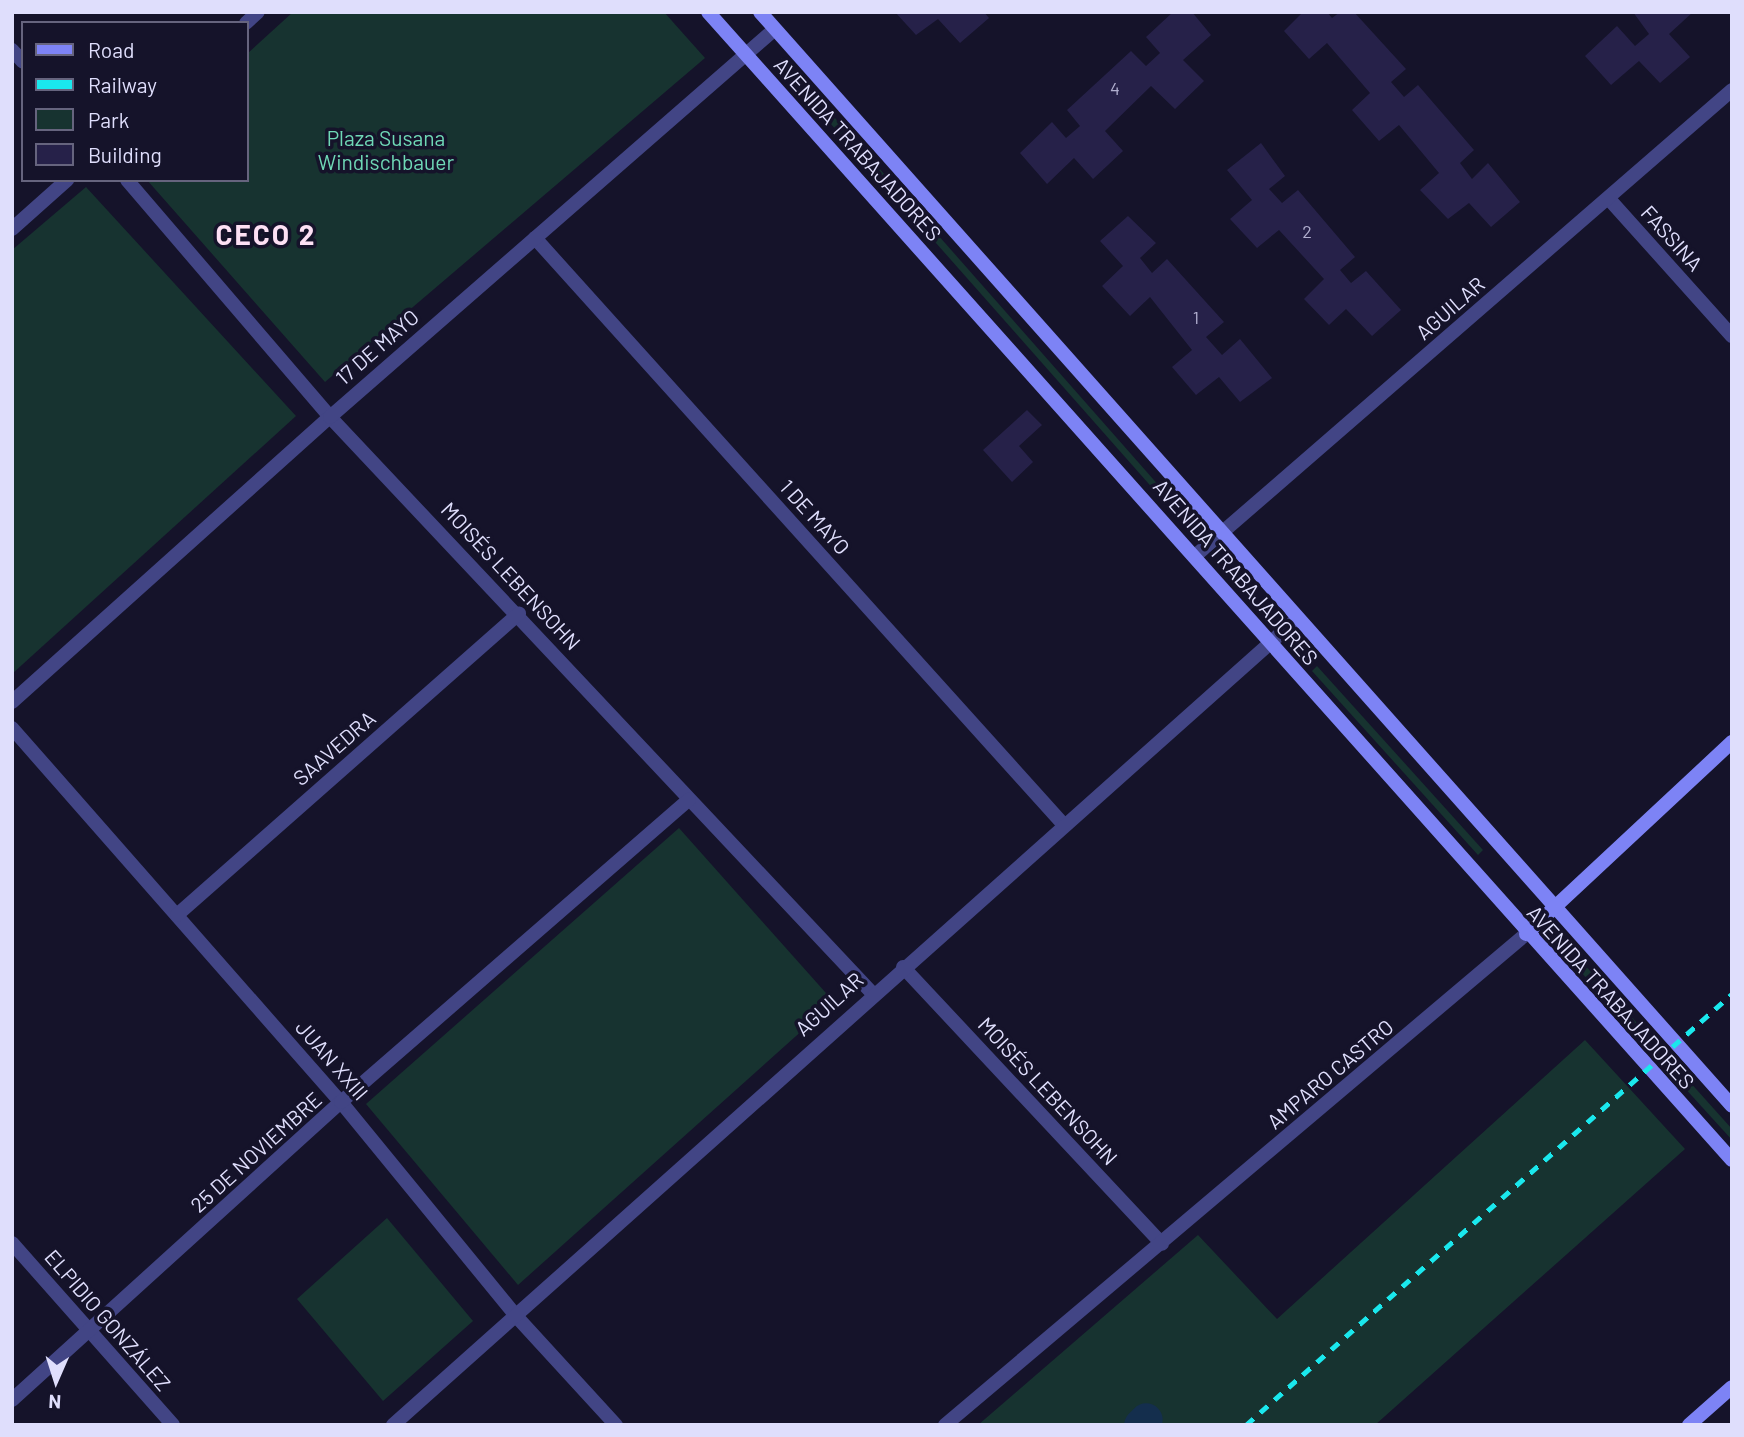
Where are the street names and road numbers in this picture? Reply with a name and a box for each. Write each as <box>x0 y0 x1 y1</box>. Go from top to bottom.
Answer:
street label: AVENIDA TRABAJADORES <box>769 52 947 246</box>
street label: FASSINA <box>1636 200 1708 276</box>
street label: AGUILAR <box>1410 271 1490 345</box>
street label: 17 DE MAYO <box>330 304 424 390</box>
street label: 1 DE MAYO <box>775 474 855 560</box>
street label: AVENIDA TRABAJADORES <box>1148 474 1324 670</box>
street label: MOISÉS LEBENSOHN <box>436 497 586 655</box>
street label: SAAVEDRA <box>288 705 380 791</box>
street label: AVENIDA TRABAJADORES <box>1522 900 1700 1094</box>
street label: AGUILAR <box>790 967 868 1041</box>
street label: MOISÉS LEBENSOHN <box>973 1012 1123 1170</box>
street label: AMPARO CASTRO <box>1262 1014 1398 1134</box>
street label: JUAN XXIII <box>290 1015 374 1105</box>
street label: 25 DE NOVIEMBRE <box>185 1087 327 1217</box>
street label: ELPIDIO GONZÁLEZ <box>40 1244 176 1396</box>

